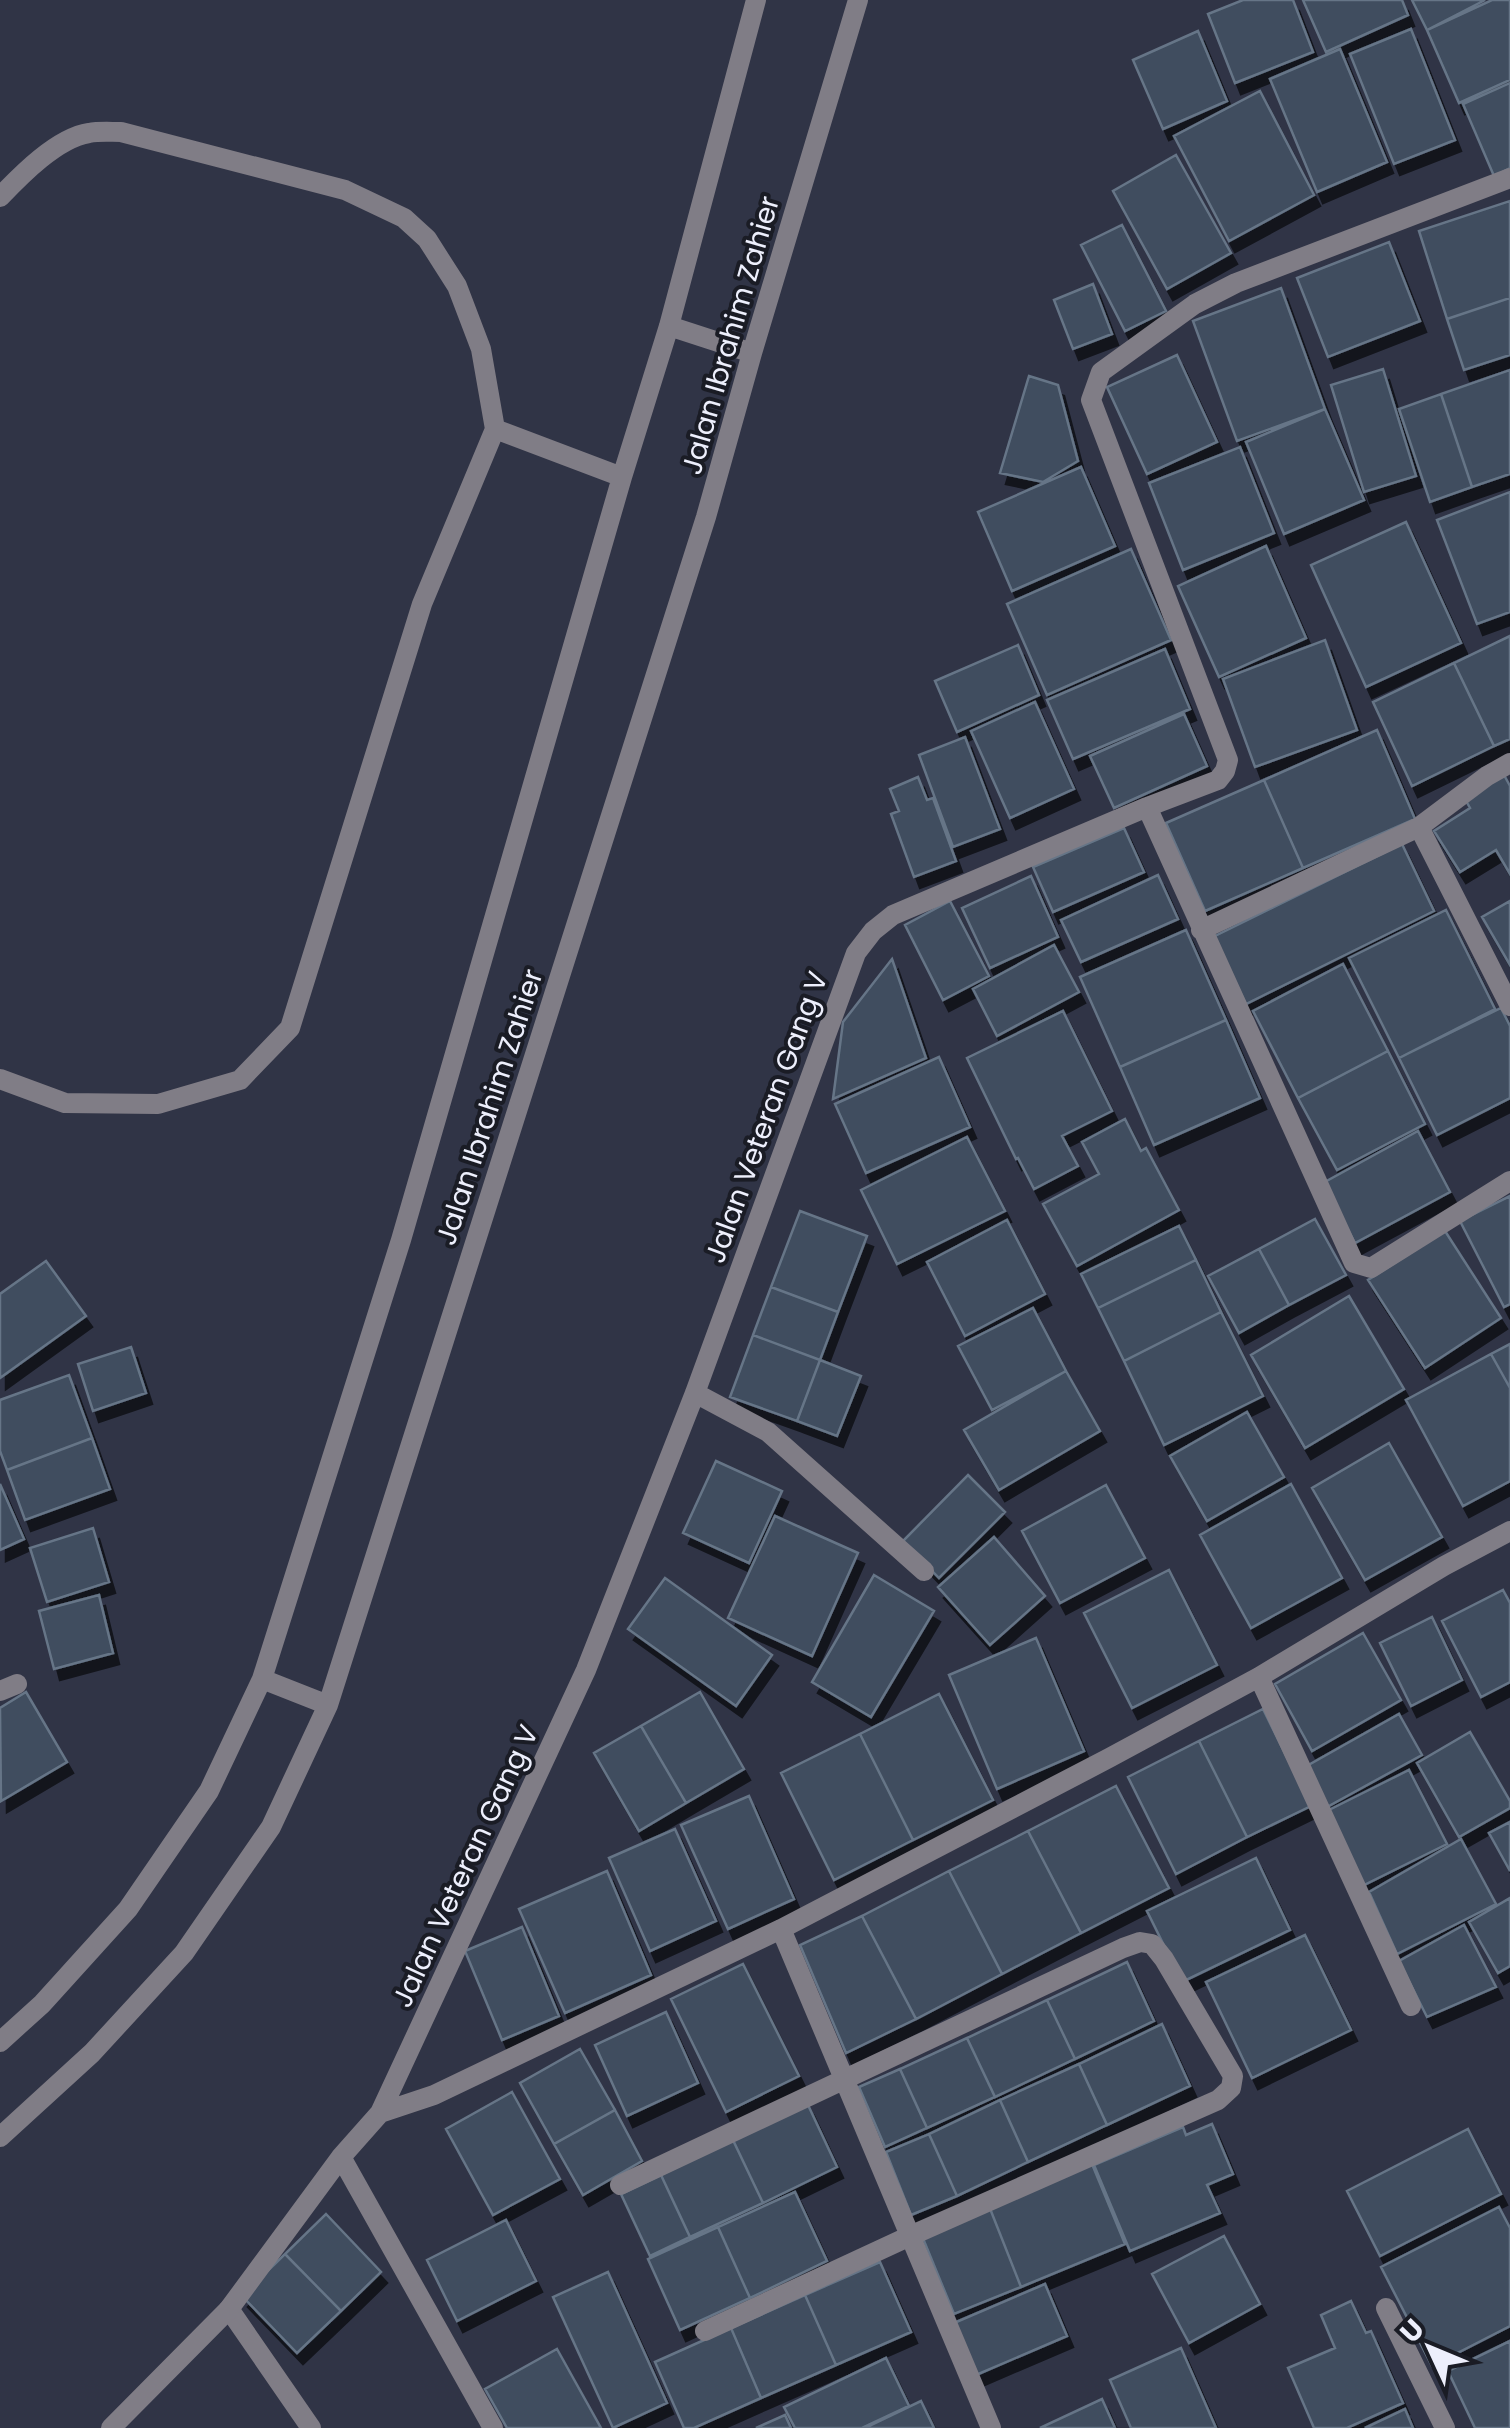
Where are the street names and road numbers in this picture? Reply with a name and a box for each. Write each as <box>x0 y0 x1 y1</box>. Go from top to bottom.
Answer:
street label: Jalan Ibrahim Zahier <box>672 191 789 479</box>
street label: Jalan Ibrahim Zahier <box>426 964 553 1250</box>
street label: Jalan Veteran Gang V <box>696 966 837 1268</box>
street label: Jalan Veteran Gang V <box>383 1719 548 2014</box>

